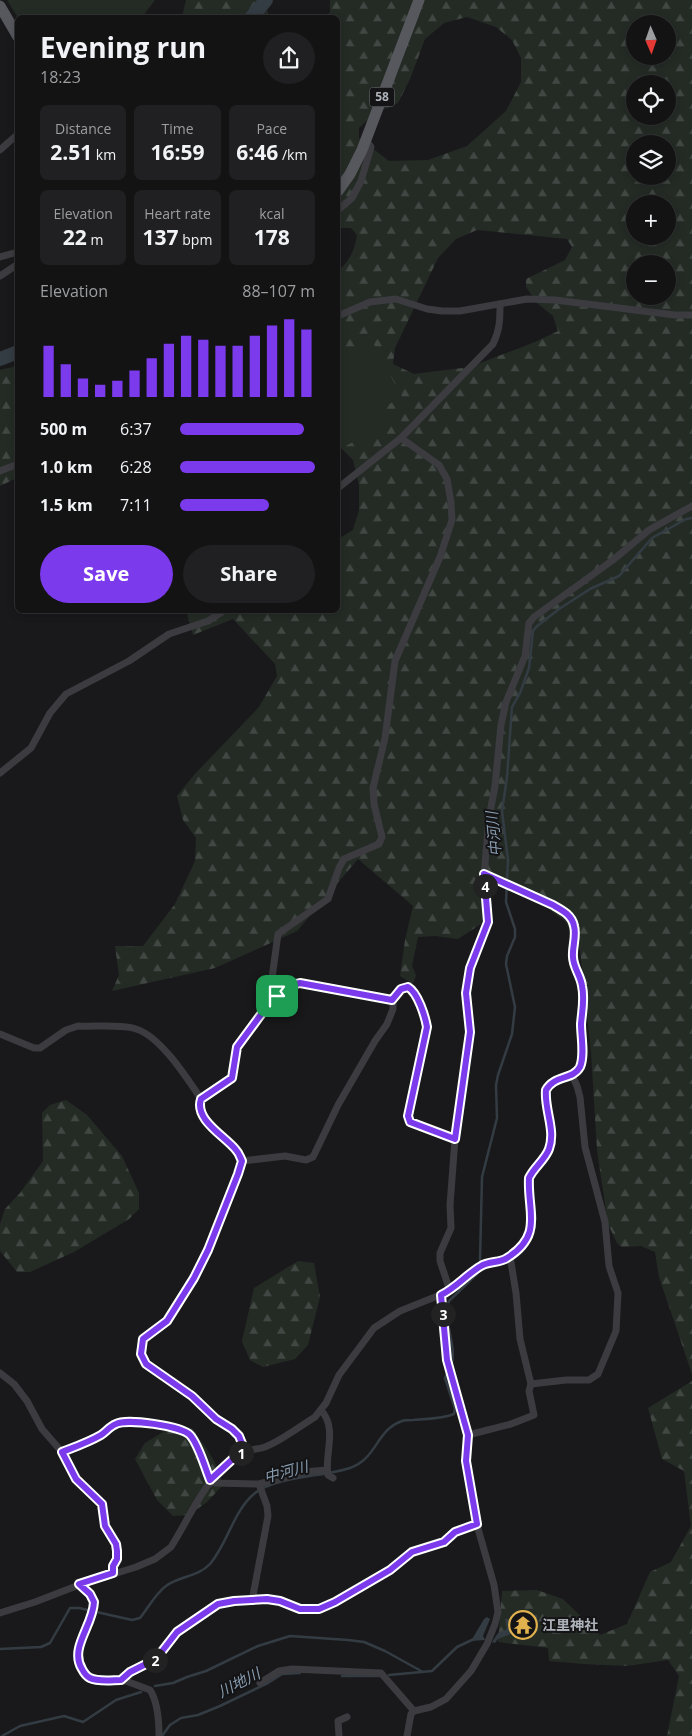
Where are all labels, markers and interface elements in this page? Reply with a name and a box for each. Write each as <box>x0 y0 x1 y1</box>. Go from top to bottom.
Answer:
north arrow <box>626 15 676 65</box>
map controls <box>626 15 676 305</box>
text: Evening run <box>40 28 206 66</box>
button: share <box>263 32 315 84</box>
text: 18:23 <box>40 66 81 88</box>
button: locate <box>626 75 676 125</box>
road number: 58 <box>370 88 394 106</box>
text: Distance <box>55 119 111 138</box>
text: Time <box>161 119 194 138</box>
text: Pace <box>256 119 287 138</box>
button: layers <box>626 135 676 185</box>
text: 2.51 <box>50 138 92 166</box>
text: 16:59 <box>150 138 205 166</box>
text: 6:46 <box>236 138 278 166</box>
text: km <box>92 145 116 164</box>
text: /km <box>278 145 307 164</box>
button: + <box>626 195 676 245</box>
text: Elevation <box>53 204 113 223</box>
text: Heart rate <box>144 204 211 223</box>
text: kcal <box>259 204 285 223</box>
text: 22 <box>63 223 87 251</box>
text: 137 <box>143 223 179 251</box>
text: 178 <box>254 223 290 251</box>
text: m <box>87 230 103 249</box>
text: bpm <box>179 230 212 249</box>
button: − <box>626 255 676 305</box>
text: Elevation <box>40 280 108 302</box>
text: 88–107 m <box>242 280 315 302</box>
text: 500 m <box>40 418 87 440</box>
text: 6:37 <box>120 418 152 440</box>
text: 1.0 km <box>40 456 93 478</box>
text: 6:28 <box>120 456 152 478</box>
text: 1.5 km <box>40 494 93 516</box>
text: 7:11 <box>120 494 152 516</box>
button: Save <box>40 545 173 603</box>
button: Share <box>183 545 315 603</box>
water label: 中河川 <box>481 809 505 857</box>
pin: 4 <box>472 874 498 898</box>
text: 4 <box>481 877 490 896</box>
pin <box>256 975 298 1017</box>
icon: arrive <box>263 982 291 1010</box>
pin: 3 <box>430 1302 456 1326</box>
text: 3 <box>439 1305 448 1324</box>
pin: 1 <box>228 1440 254 1466</box>
text: 1 <box>237 1444 246 1463</box>
water label: 中河川 <box>261 1455 312 1487</box>
temple icon: 江里神社 <box>508 1610 538 1640</box>
place label: 江里神社 <box>542 1615 598 1634</box>
pin: 2 <box>142 1648 168 1672</box>
text: 2 <box>151 1651 160 1670</box>
water label: 川地川 <box>214 1662 265 1701</box>

